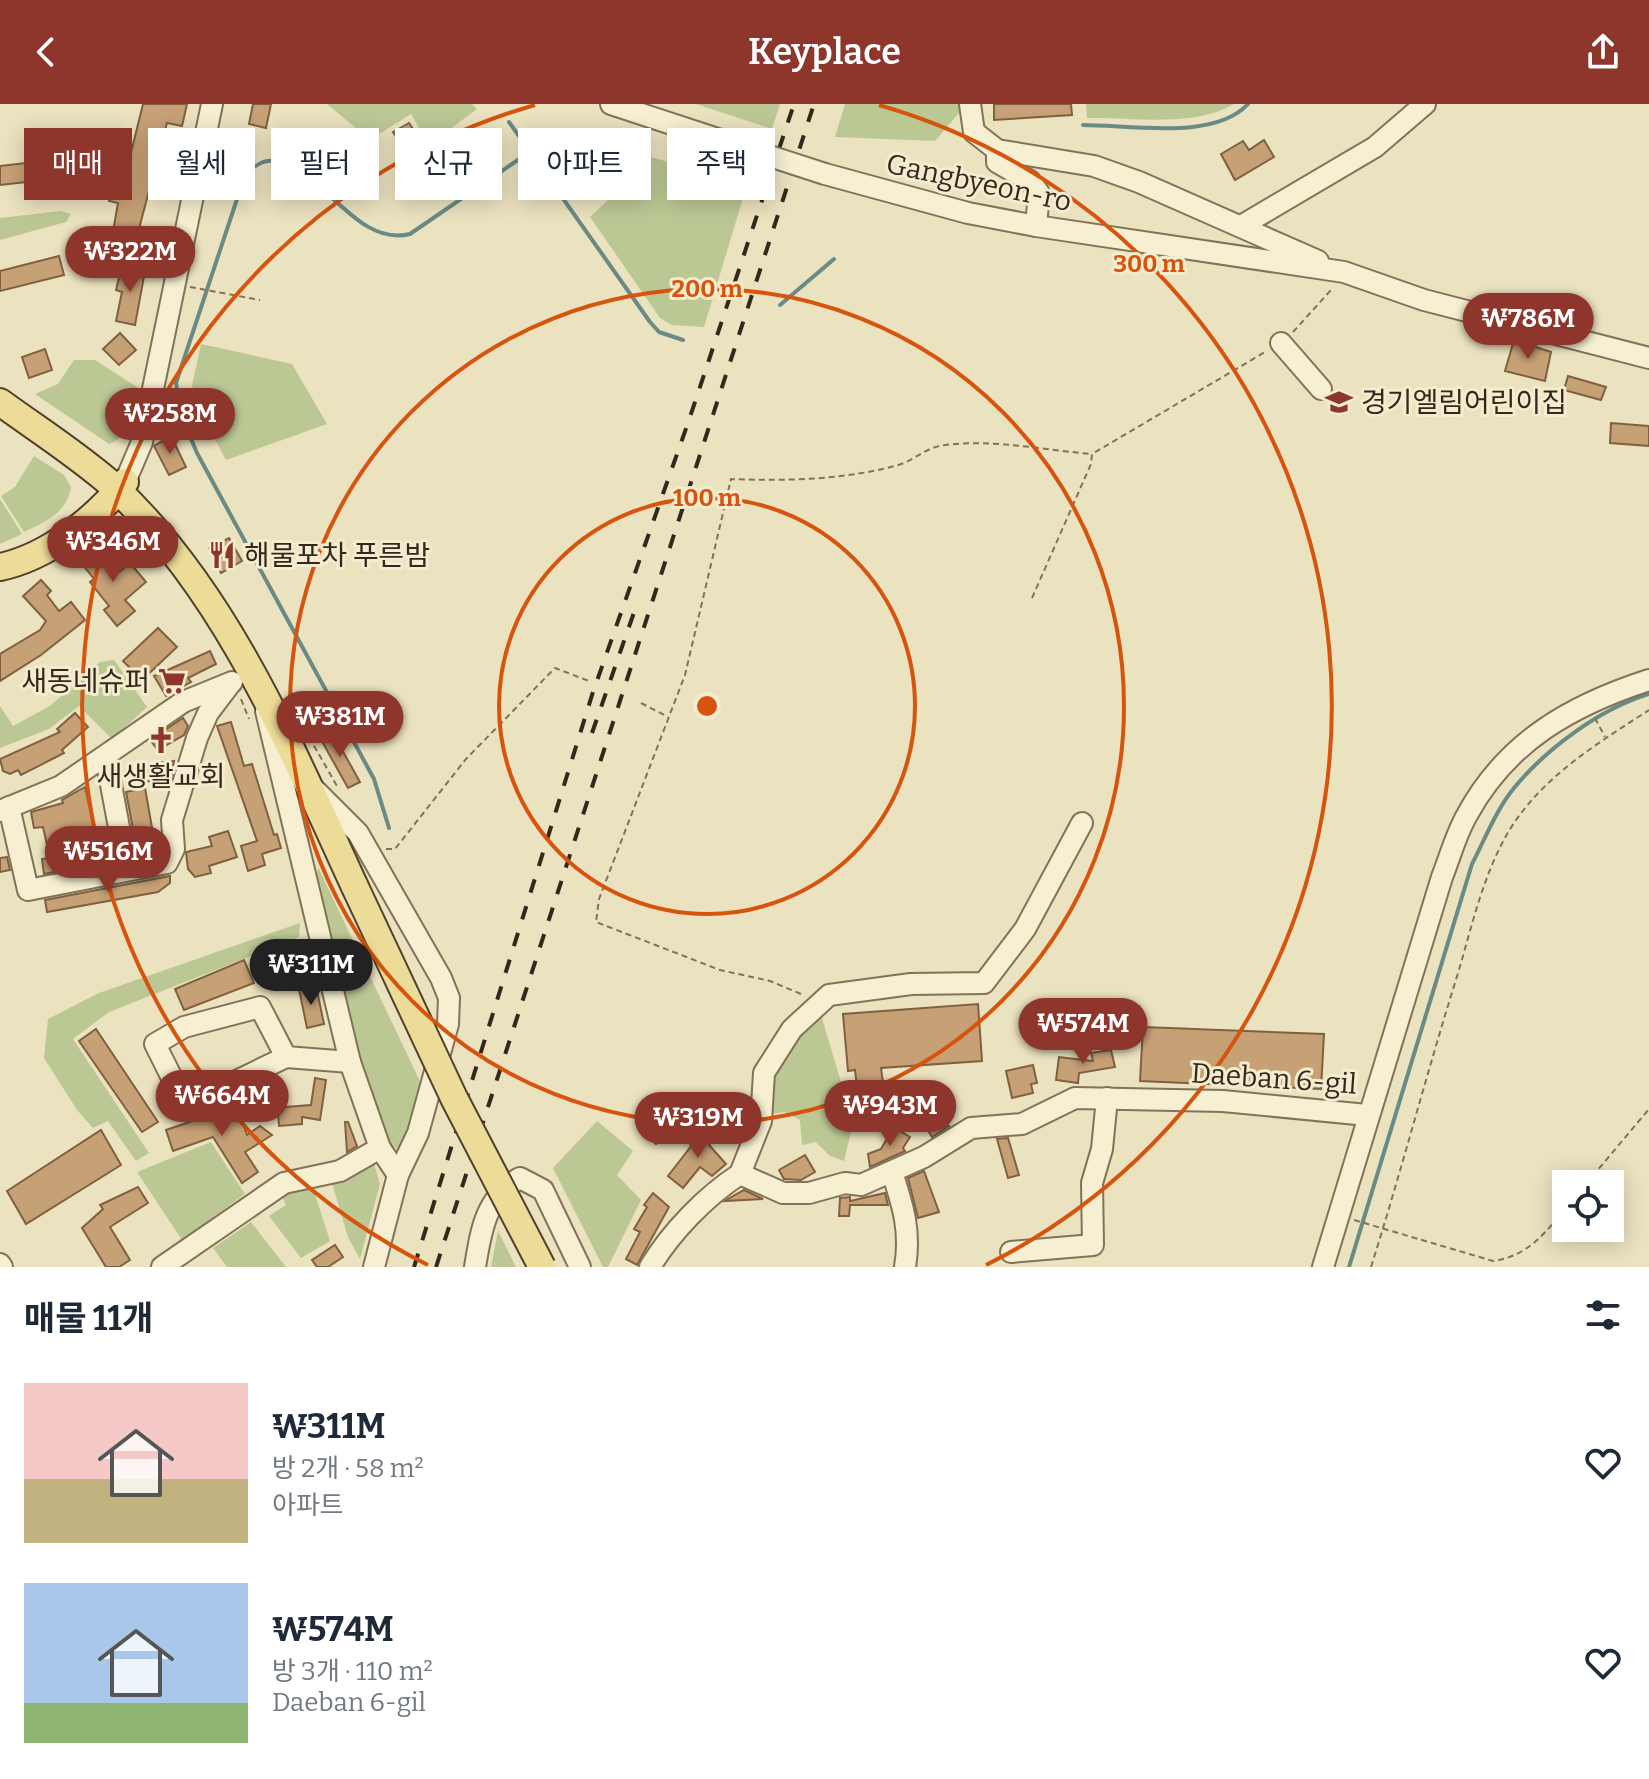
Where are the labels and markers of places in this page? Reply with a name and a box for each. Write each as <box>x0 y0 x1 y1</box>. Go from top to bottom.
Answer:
pin: ₩322M <box>74 226 186 294</box>
pin: ₩786M <box>1472 293 1584 361</box>
place label: 경기엘림어린이집 <box>1361 386 1567 419</box>
school or university icon: 경기엘림어린이집 <box>1324 387 1354 417</box>
pin: ₩258M <box>114 388 226 456</box>
pin: ₩346M <box>57 516 169 584</box>
place label: 해물포차 푸른밤 <box>244 539 430 572</box>
restaurant icon: 해물포차 푸른밤 <box>207 540 237 570</box>
place label: 새동네슈퍼 <box>21 665 150 698</box>
supermarket icon: 새동네슈퍼 <box>157 666 187 696</box>
pin: ₩381M <box>284 691 396 759</box>
centre of rings <box>693 692 721 720</box>
church icon: 새생활교회 <box>146 725 176 755</box>
place label: 새생활교회 <box>97 760 225 793</box>
pin: ₩516M <box>52 826 164 894</box>
pin: ₩311M <box>255 939 367 1007</box>
pin: ₩574M <box>1027 998 1139 1066</box>
pin: ₩664M <box>166 1070 278 1138</box>
pin: ₩943M <box>834 1080 946 1148</box>
pin: ₩319M <box>642 1092 754 1160</box>

